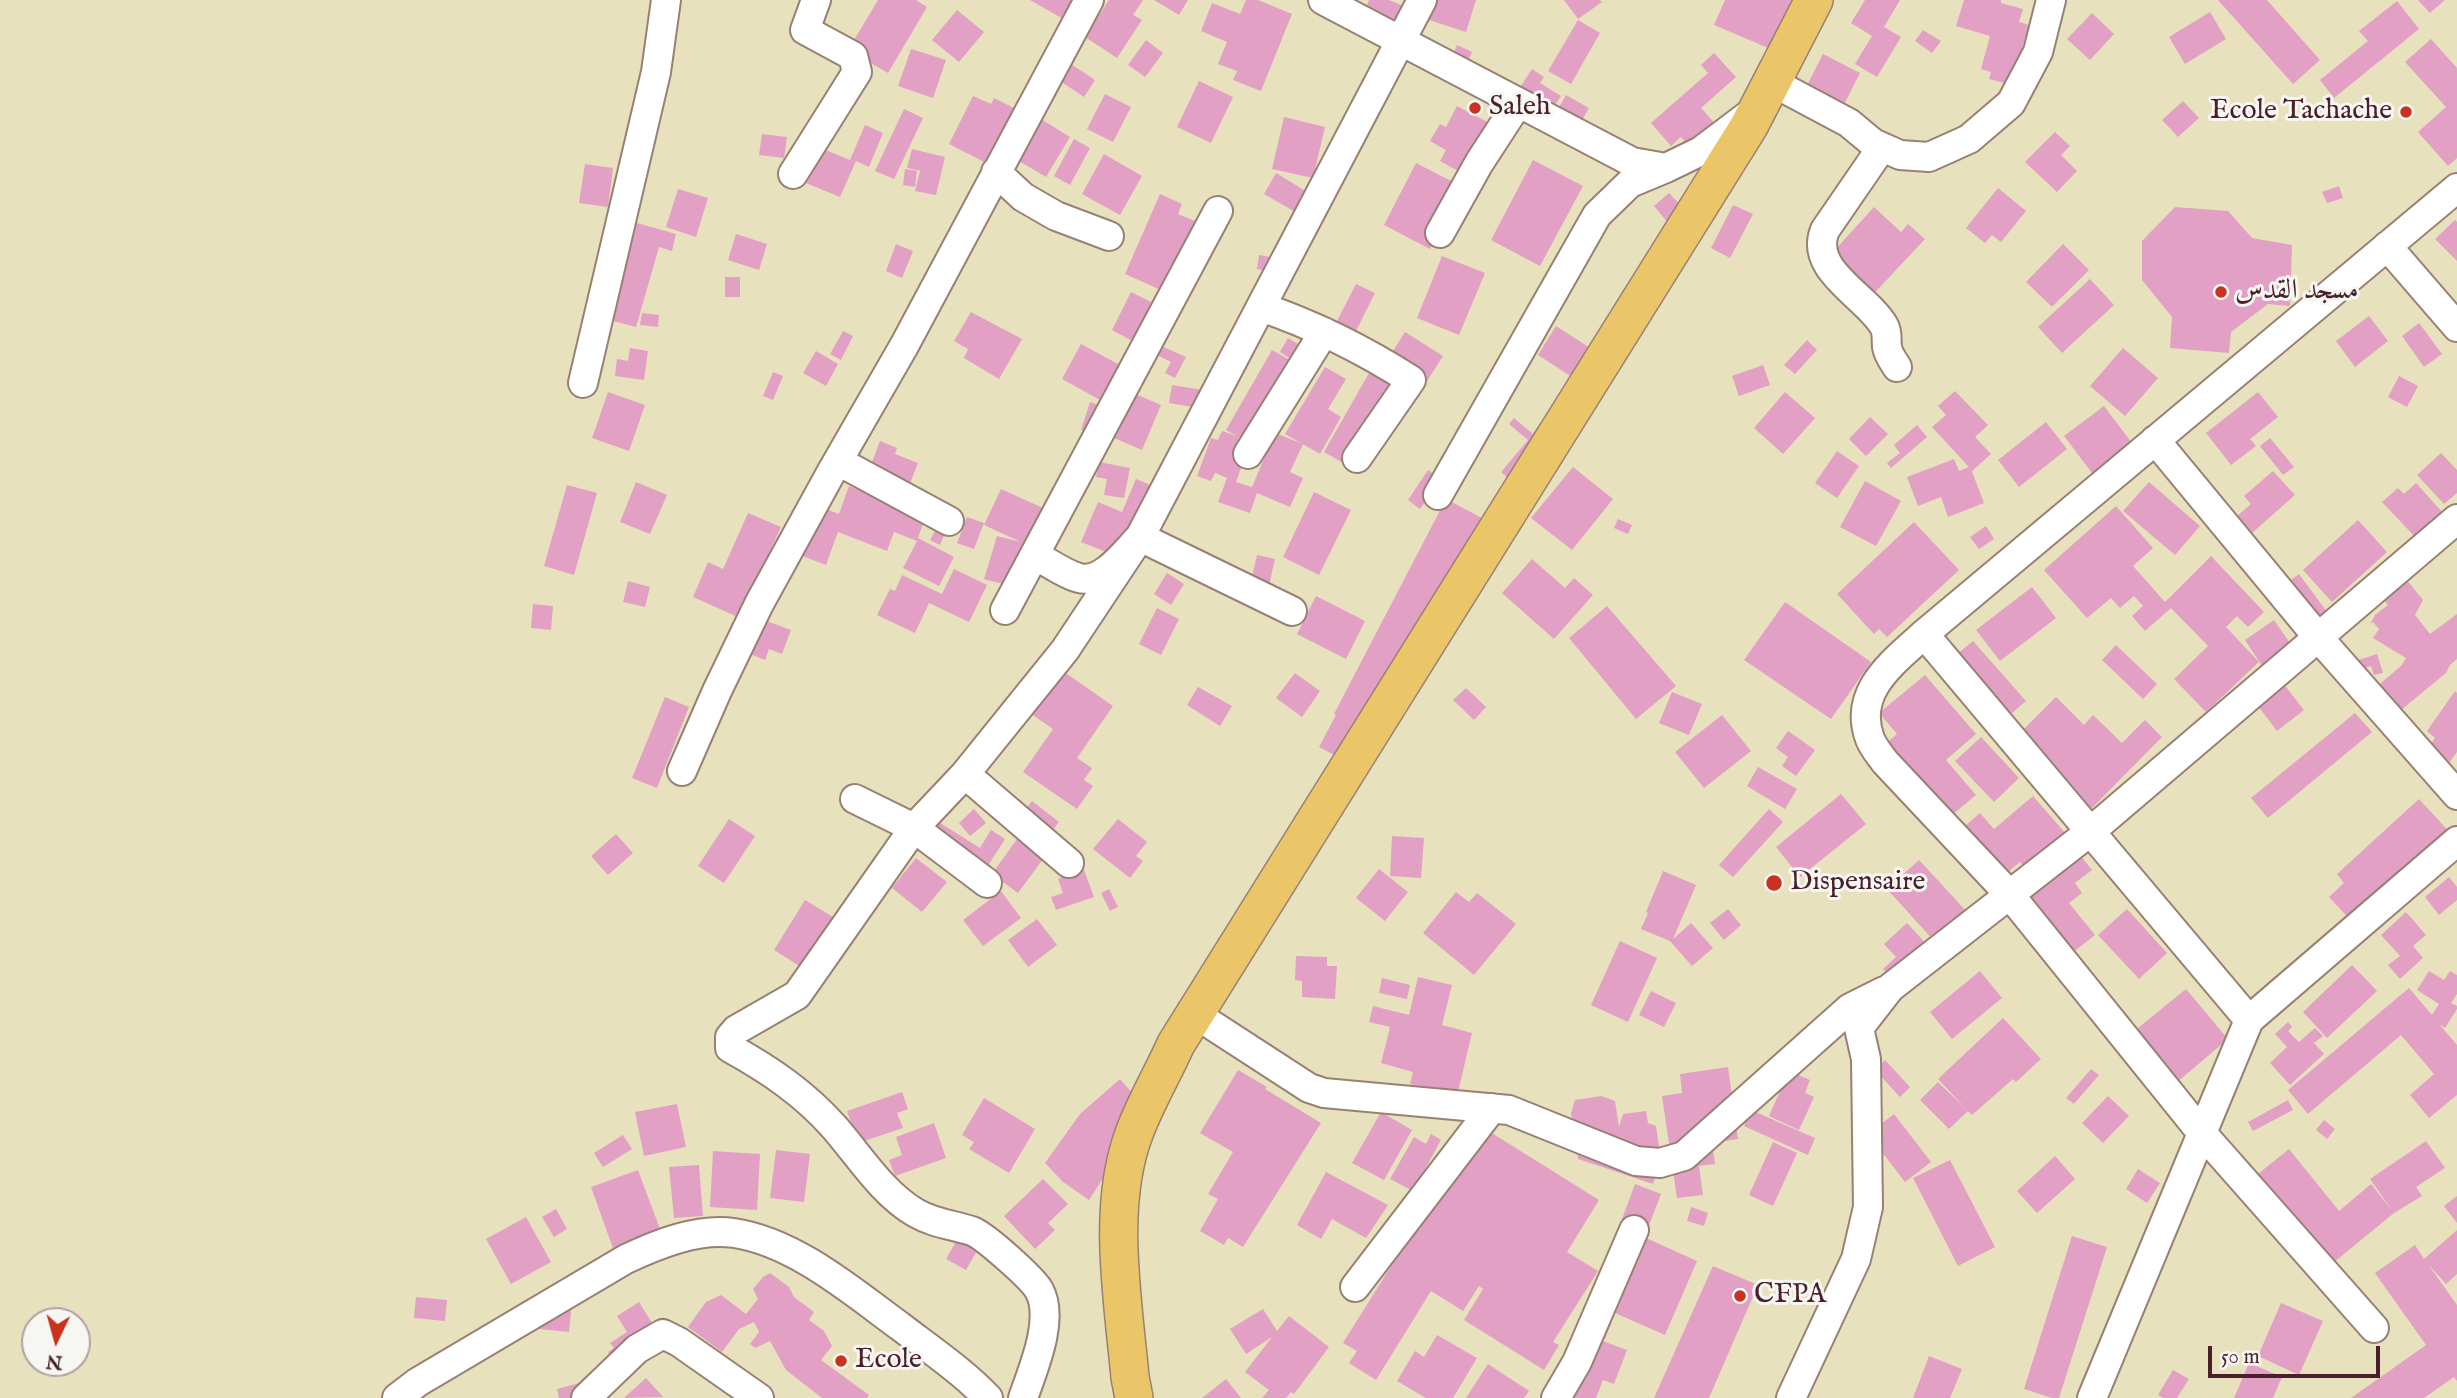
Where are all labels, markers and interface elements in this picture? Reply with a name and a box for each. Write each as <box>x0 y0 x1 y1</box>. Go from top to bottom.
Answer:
place label: Saleh <box>1489 91 1551 125</box>
place label: Ecole Tachache <box>2210 95 2392 129</box>
marker: Saleh <box>1467 100 1483 116</box>
marker: Ecole Tachache <box>2398 104 2414 120</box>
place label: مسجد القدس <box>2235 275 2359 309</box>
marker: مسجد القدس <box>2213 284 2229 300</box>
place label: Dispensaire <box>1790 866 1925 900</box>
marker: Dispensaire <box>1764 873 1784 893</box>
place label: CFPA <box>1754 1279 1826 1313</box>
marker: CFPA <box>1732 1288 1748 1304</box>
north arrow <box>21 1307 91 1377</box>
scale bar <box>2212 1332 2384 1376</box>
place label: Ecole <box>855 1344 922 1378</box>
text: 50 m <box>2221 1344 2260 1371</box>
text: N <box>45 1348 64 1374</box>
marker: Ecole <box>833 1353 849 1369</box>

